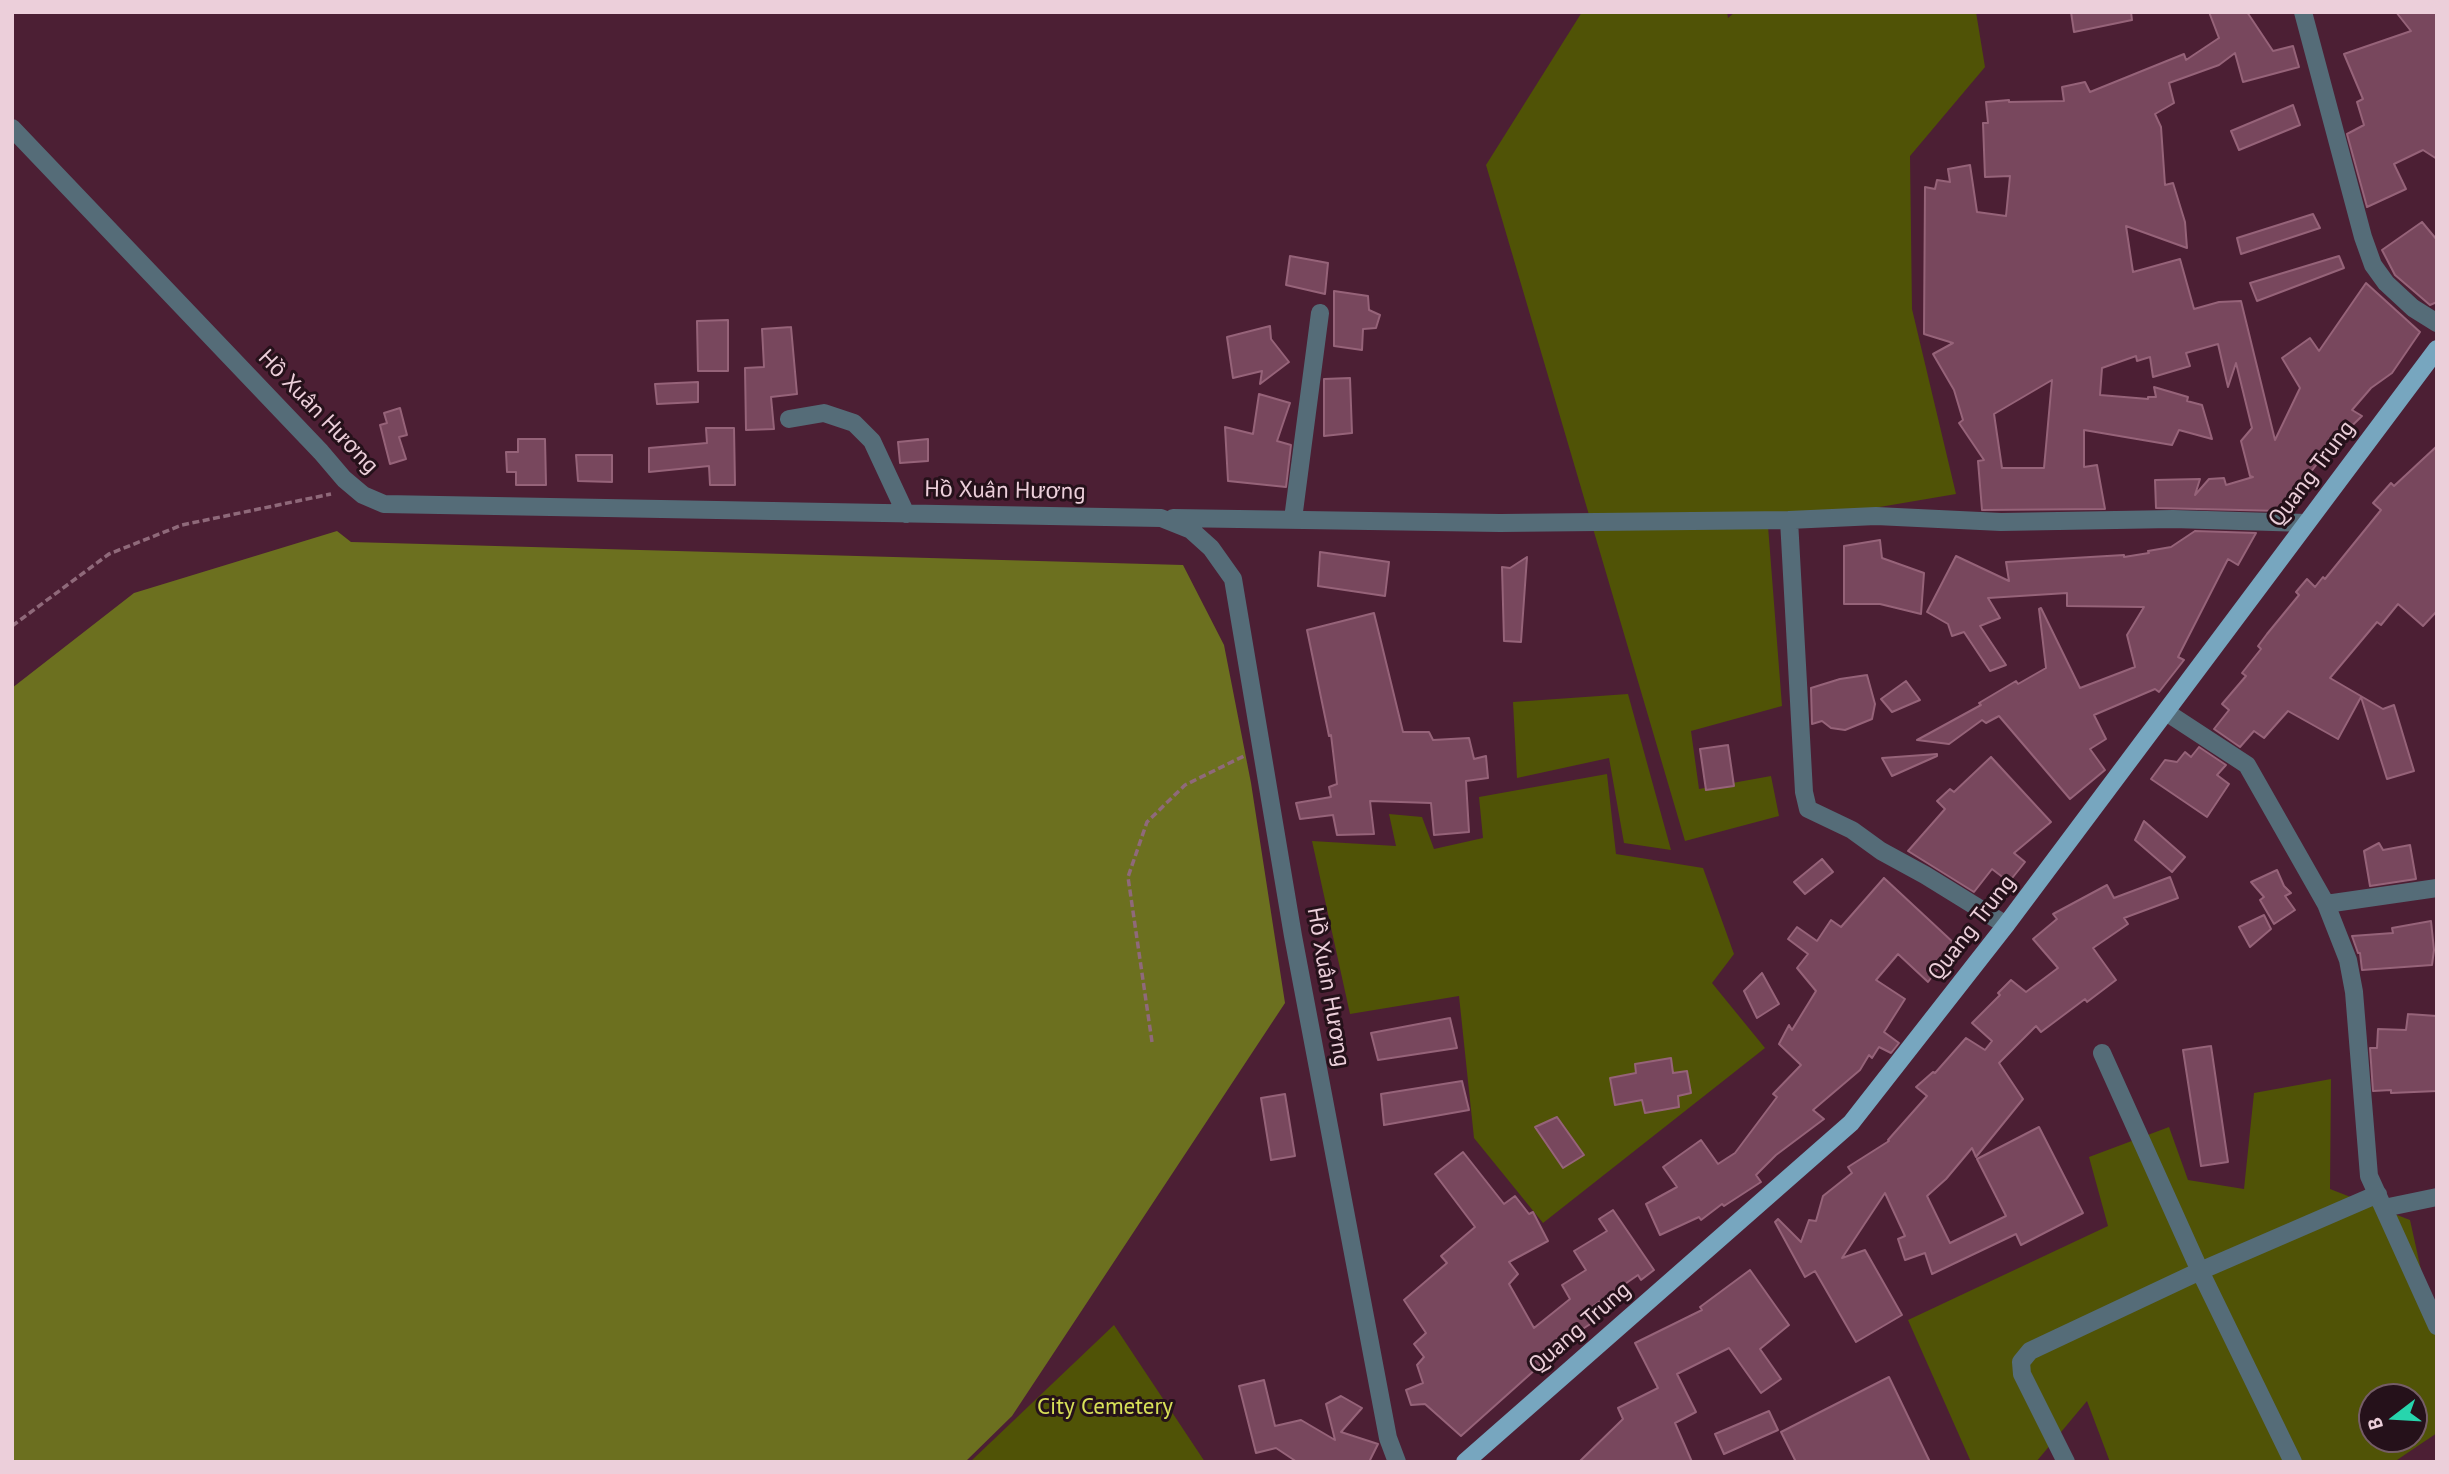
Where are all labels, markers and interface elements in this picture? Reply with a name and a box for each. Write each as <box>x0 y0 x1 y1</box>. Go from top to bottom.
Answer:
street label: Hồ Xuân Hương <box>252 344 384 480</box>
street label: Quang Trung <box>2263 415 2361 533</box>
street label: Hồ Xuân Hương <box>924 476 1086 506</box>
street label: Quang Trung <box>1922 870 2022 986</box>
street label: Hồ Xuân Hương <box>1300 905 1356 1069</box>
street label: Quang Trung <box>1523 1276 1637 1380</box>
north arrow <box>2358 1383 2428 1453</box>
park label: City Cemetery <box>1037 1393 1173 1421</box>
text: B <box>2362 1415 2388 1432</box>

